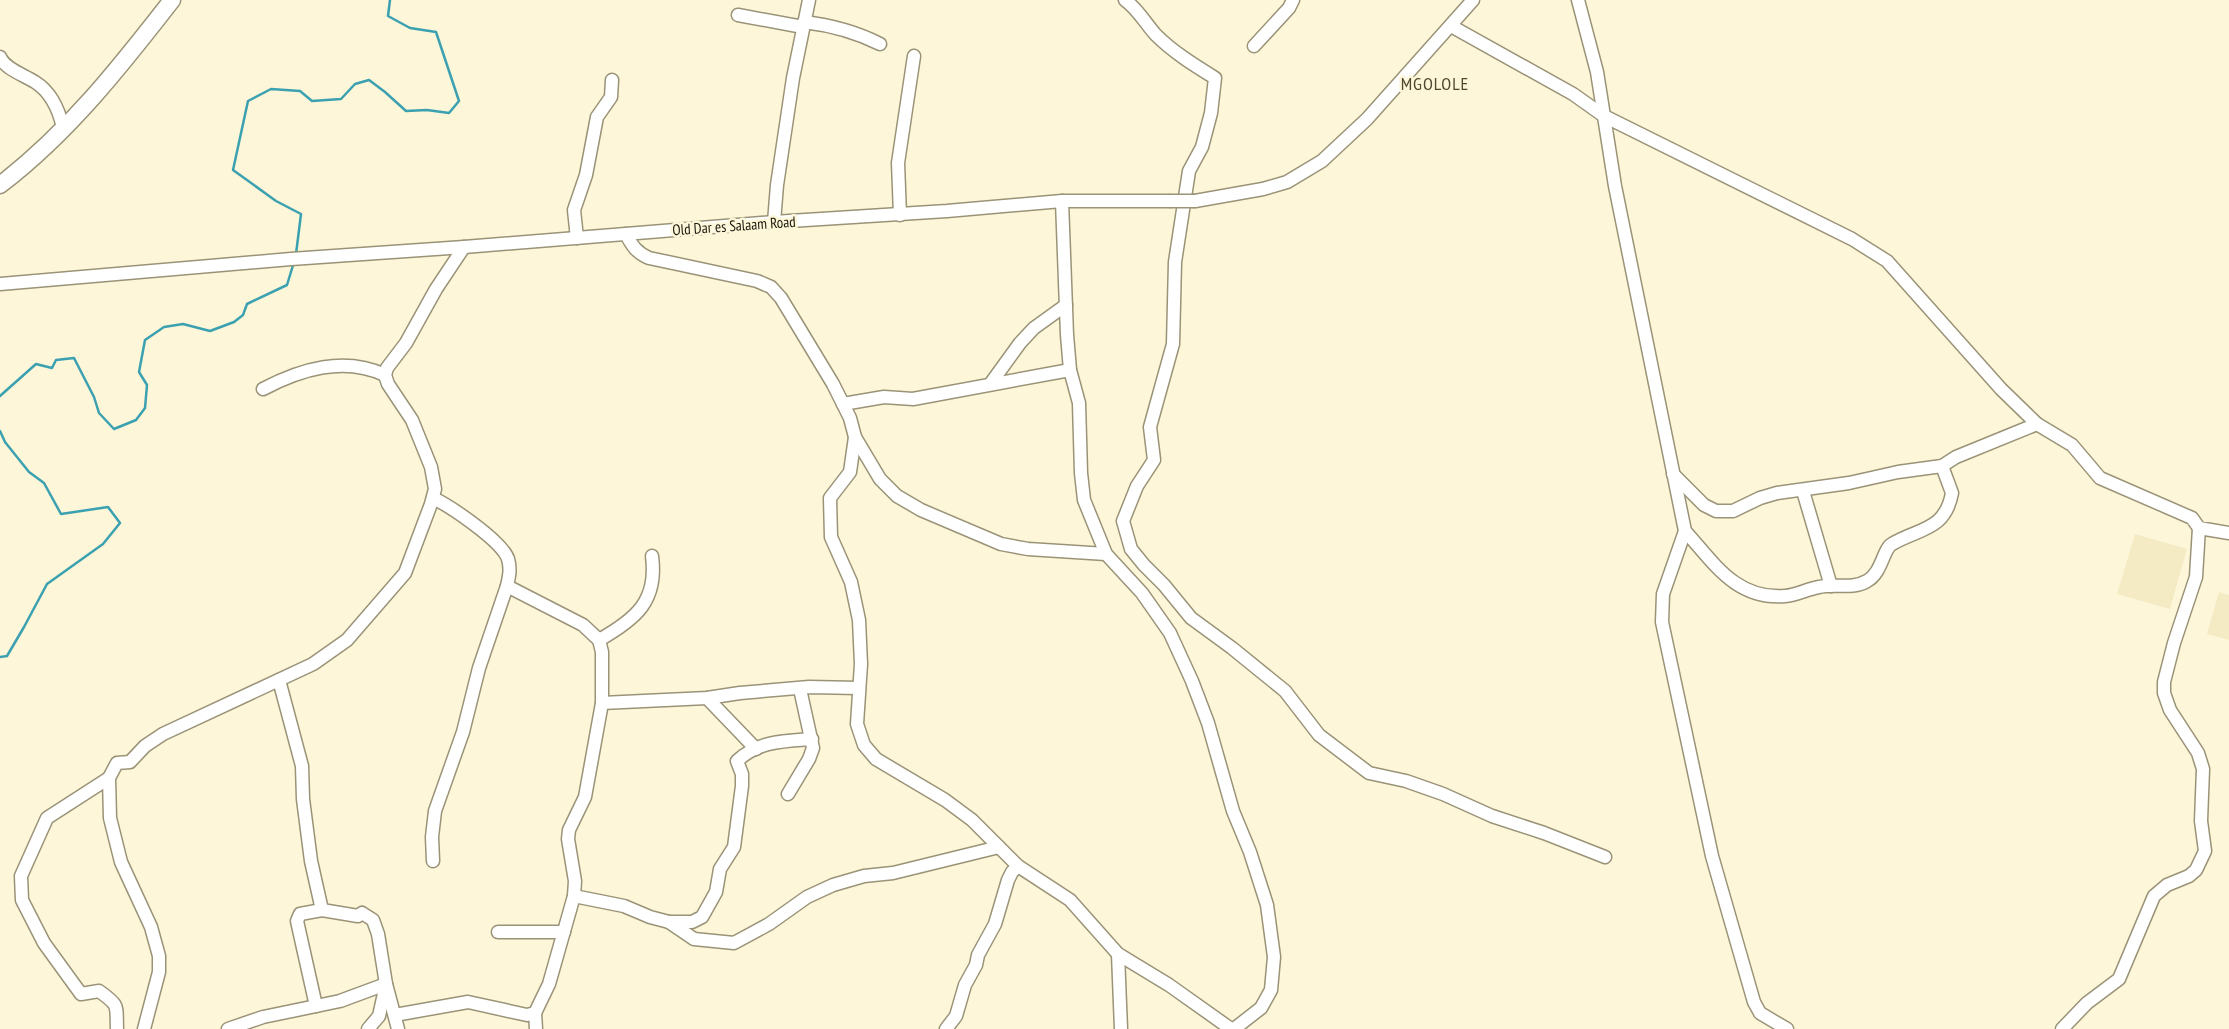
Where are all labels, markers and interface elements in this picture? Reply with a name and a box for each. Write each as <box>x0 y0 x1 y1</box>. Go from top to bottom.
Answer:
district label: MGOLOLE <box>1401 72 1469 95</box>
street label: Old Dar es Salaam Road <box>672 212 796 239</box>

